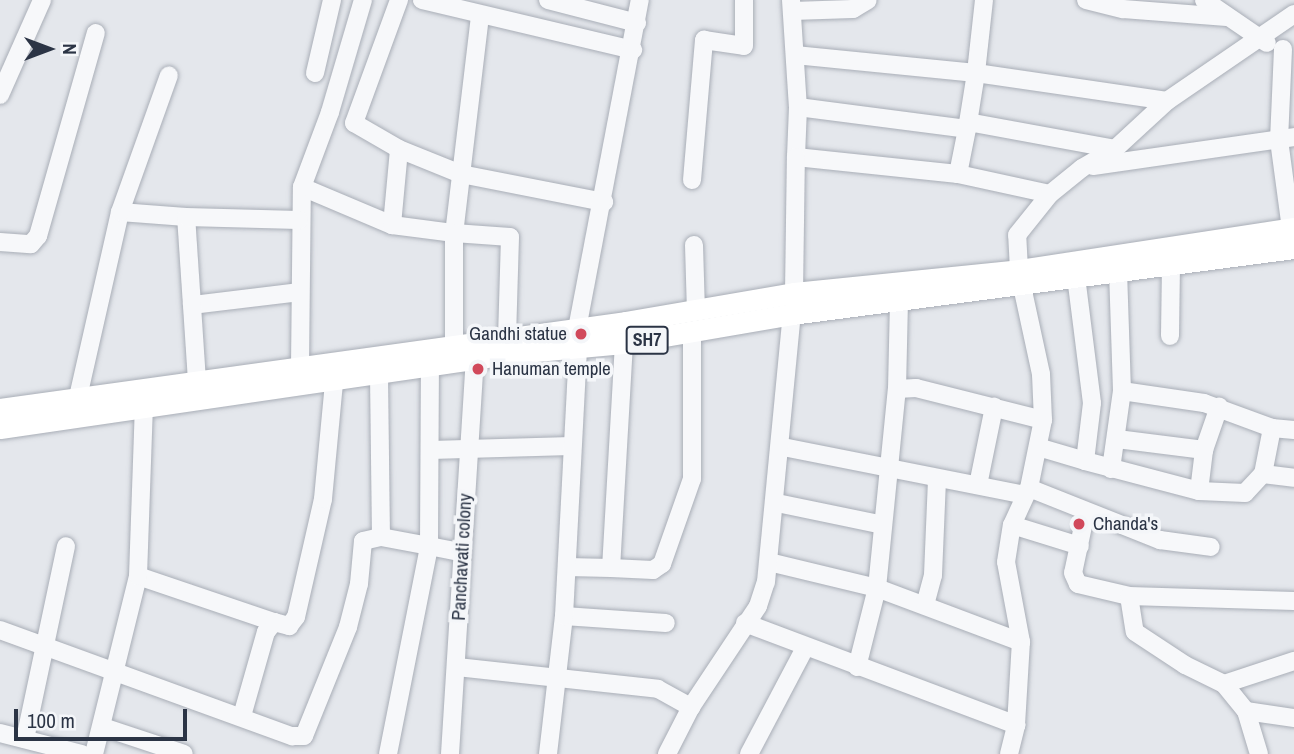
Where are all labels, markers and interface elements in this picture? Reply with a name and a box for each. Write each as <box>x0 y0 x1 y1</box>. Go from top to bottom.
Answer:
north arrow <box>14 14 84 84</box>
text: N <box>57 43 83 55</box>
place label: Gandhi statue <box>469 323 567 345</box>
marker: Gandhi statue <box>573 326 589 342</box>
road number: SH7 <box>624 326 670 354</box>
place label: Hanuman temple <box>492 358 611 380</box>
marker: Hanuman temple <box>470 361 486 377</box>
street label: Panchavati colony <box>447 493 477 621</box>
place label: Chanda's <box>1093 513 1158 535</box>
marker: Chanda's <box>1071 516 1087 532</box>
scale bar <box>18 694 191 738</box>
text: 100 m <box>27 706 75 735</box>

